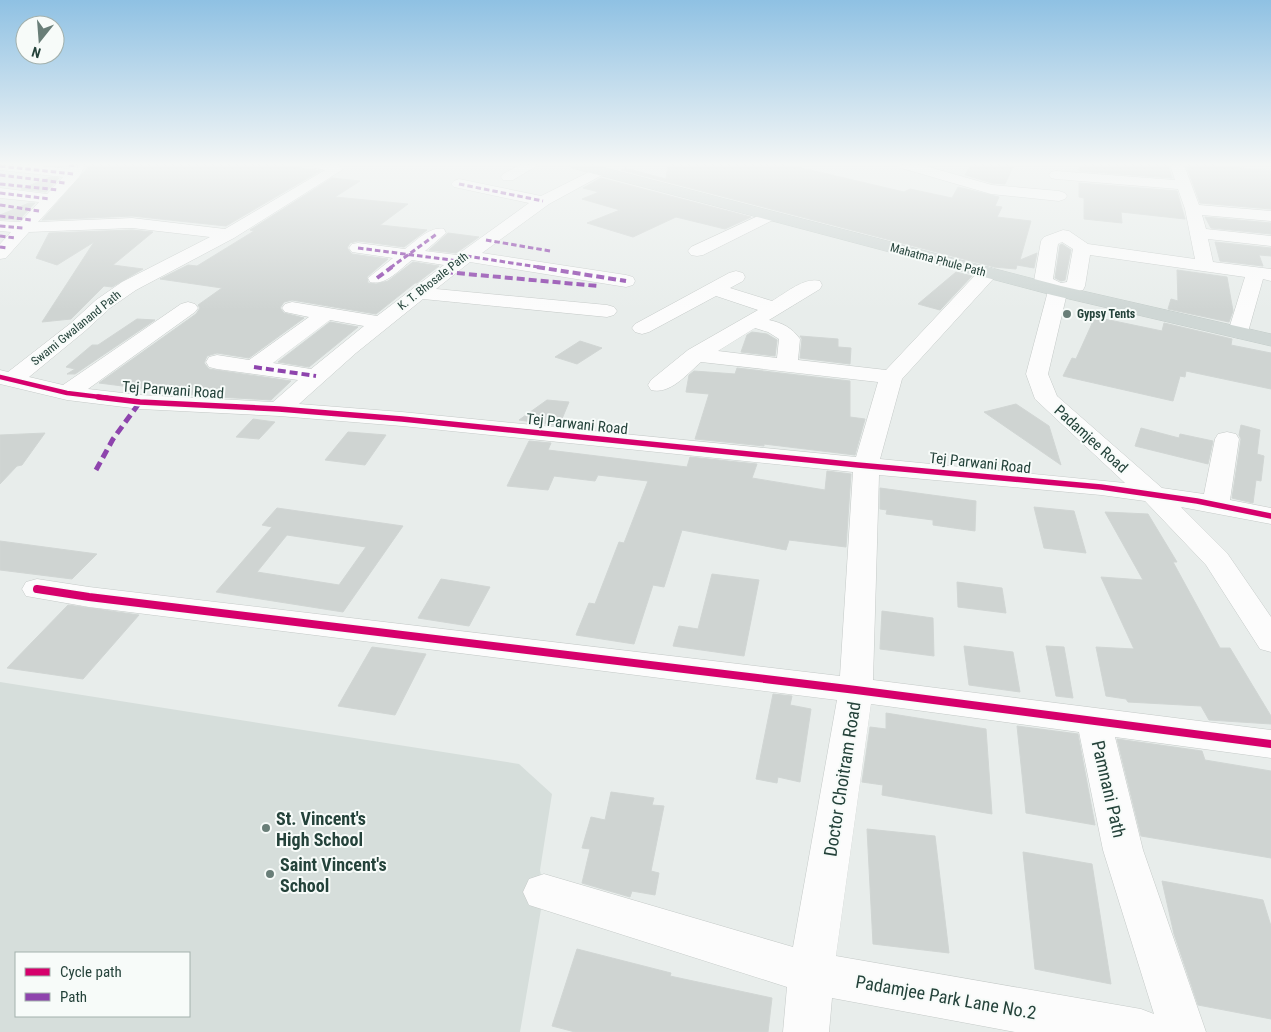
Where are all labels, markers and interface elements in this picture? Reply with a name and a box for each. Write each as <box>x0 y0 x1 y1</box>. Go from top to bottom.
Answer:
north arrow <box>15 15 65 65</box>
text: N <box>30 44 43 61</box>
street label: Mahatma Phule Path <box>889 240 988 280</box>
street label: K. T. Bhosale Path <box>395 249 471 313</box>
street label: Swami Gwalanand Path <box>28 287 124 368</box>
place label: Gypsy Tents <box>1077 307 1136 321</box>
marker: Gypsy Tents <box>1061 308 1073 320</box>
street label: Tej Parwani Road <box>121 377 225 403</box>
street label: Padamjee Road <box>1051 401 1131 477</box>
street label: Tej Parwani Road <box>525 410 629 438</box>
street label: Tej Parwani Road <box>928 449 1032 477</box>
street label: Doctor Choitram Road <box>819 700 865 858</box>
street label: Pamnani Path <box>1088 738 1130 840</box>
place label: St. Vincent's High School <box>276 808 366 850</box>
marker: St. Vincent's High School <box>260 822 272 834</box>
place label: Saint Vincent's School <box>280 854 387 896</box>
marker: Saint Vincent's School <box>264 868 276 880</box>
legend <box>15 952 190 1017</box>
text: Cycle path <box>60 963 122 981</box>
street label: Padamjee Park Lane No.2 <box>854 971 1038 1023</box>
text: Path <box>60 988 87 1006</box>

